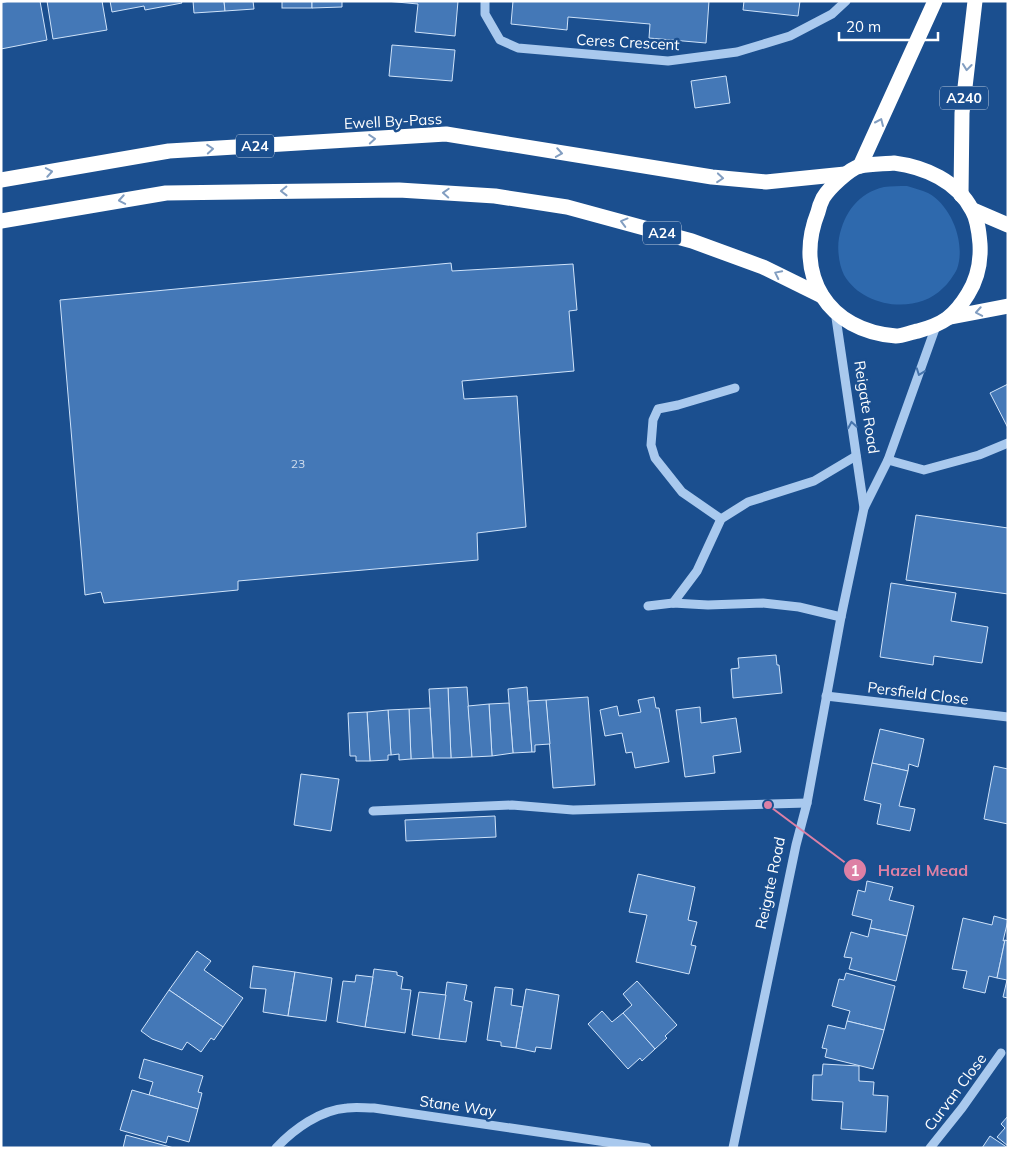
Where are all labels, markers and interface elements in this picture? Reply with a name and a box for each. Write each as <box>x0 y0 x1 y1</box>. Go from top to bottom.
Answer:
scale bar <box>839 10 938 42</box>
text: 20 m <box>846 17 881 36</box>
street label: Ceres Crescent <box>576 30 680 54</box>
one-way arrow <box>962 63 973 71</box>
road number: A240 <box>940 86 988 110</box>
street label: Ewell By-Pass <box>343 109 443 133</box>
one-way arrow <box>874 118 884 127</box>
one-way arrow <box>368 133 376 144</box>
road number: A24 <box>236 134 274 158</box>
one-way arrow <box>206 143 214 154</box>
one-way arrow <box>555 147 563 157</box>
one-way arrow <box>45 168 54 178</box>
one-way arrow <box>716 172 724 183</box>
one-way arrow <box>279 186 287 197</box>
one-way arrow <box>442 188 450 199</box>
one-way arrow <box>117 195 126 205</box>
one-way arrow <box>621 218 629 228</box>
road number: A24 <box>643 222 681 244</box>
one-way arrow <box>774 270 783 280</box>
one-way arrow <box>975 306 984 316</box>
street label: Reigate Road <box>850 359 884 455</box>
one-way arrow <box>916 367 926 375</box>
one-way arrow <box>847 421 857 430</box>
house number: 23 <box>291 456 305 471</box>
street label: Persfield Close <box>866 677 970 709</box>
street label: Reigate Road <box>751 835 789 931</box>
callout: Hazel Mead <box>843 855 978 886</box>
text: Hazel Mead <box>878 860 968 880</box>
text: 1 <box>850 861 860 880</box>
street label: Curvan Close <box>920 1049 990 1135</box>
street label: Stane Way <box>418 1091 498 1121</box>

